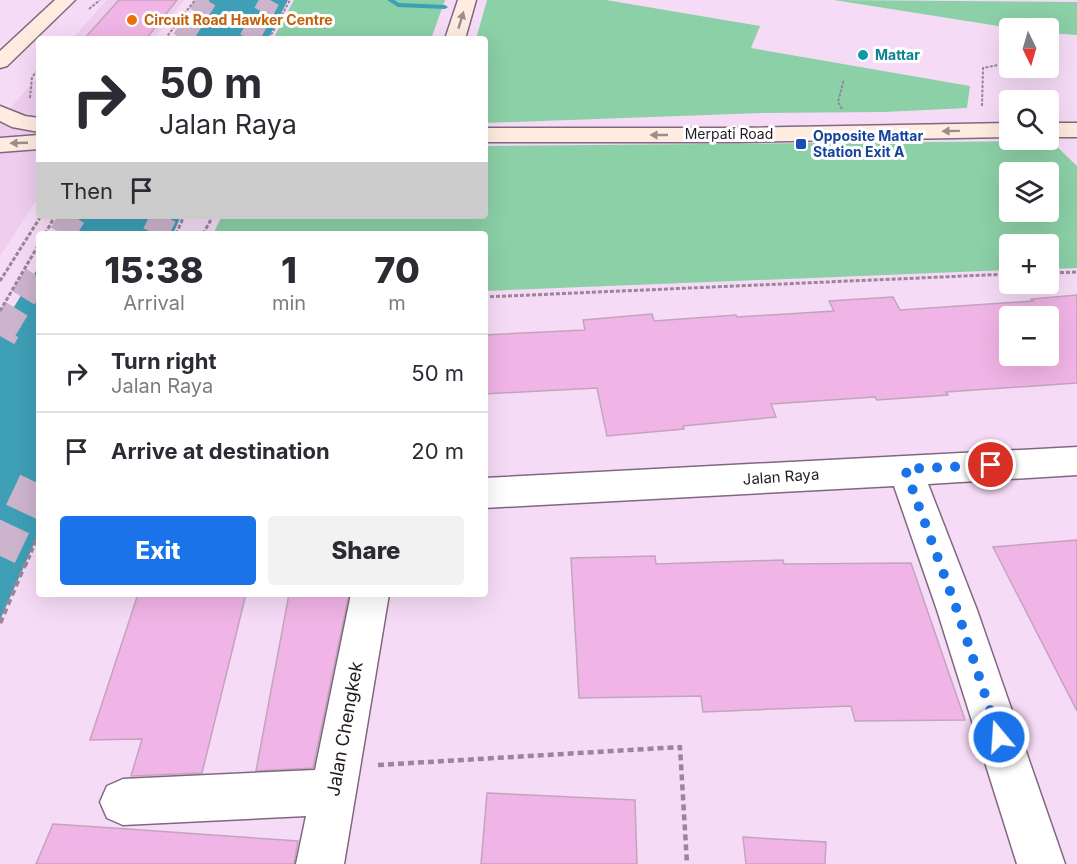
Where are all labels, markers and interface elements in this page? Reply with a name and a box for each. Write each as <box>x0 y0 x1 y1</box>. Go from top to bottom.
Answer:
place label: Circuit Road Hawker Centre <box>144 11 333 28</box>
one-way arrow <box>457 11 466 29</box>
marker: Circuit Road Hawker Centre <box>125 13 139 27</box>
north arrow <box>999 18 1059 78</box>
map controls <box>999 18 1059 366</box>
place label: Mattar <box>875 46 920 63</box>
marker: Mattar <box>856 48 870 62</box>
text: 50 m <box>159 57 262 108</box>
icon: right <box>60 60 138 138</box>
button: search <box>999 90 1059 150</box>
text: Jalan Raya <box>159 108 297 141</box>
street label: Merpati Road <box>685 125 773 142</box>
one-way arrow <box>942 126 961 136</box>
place label: Opposite Mattar Station Exit A <box>813 127 923 160</box>
one-way arrow <box>649 130 668 140</box>
marker: Opposite Mattar Station Exit A <box>794 137 808 151</box>
one-way arrow <box>10 138 29 148</box>
button: layers <box>999 162 1059 222</box>
icon: arrive <box>125 174 158 207</box>
text: Then <box>60 178 113 204</box>
button: + <box>999 234 1059 294</box>
text: 15:38 <box>104 248 204 292</box>
text: 1 <box>281 248 297 292</box>
text: 70 <box>374 248 420 292</box>
text: Arrival <box>123 291 185 315</box>
text: min <box>272 291 306 315</box>
text: m <box>388 291 406 315</box>
button: − <box>999 306 1059 366</box>
text: Turn right <box>111 348 217 374</box>
icon: right <box>60 357 93 390</box>
text: 50 m <box>411 360 464 386</box>
text: Jalan Raya <box>111 374 213 398</box>
icon: arrive <box>60 435 93 468</box>
text: Arrive at destination <box>111 438 330 464</box>
text: 20 m <box>411 438 464 464</box>
pin <box>965 439 1016 490</box>
icon: arrive <box>974 448 1007 481</box>
street label: Jalan Raya <box>742 464 820 489</box>
button: Exit <box>60 516 256 585</box>
button: Share <box>268 516 464 585</box>
street label: Jalan Chengkek <box>322 660 367 798</box>
position arrow <box>967 705 1031 769</box>

